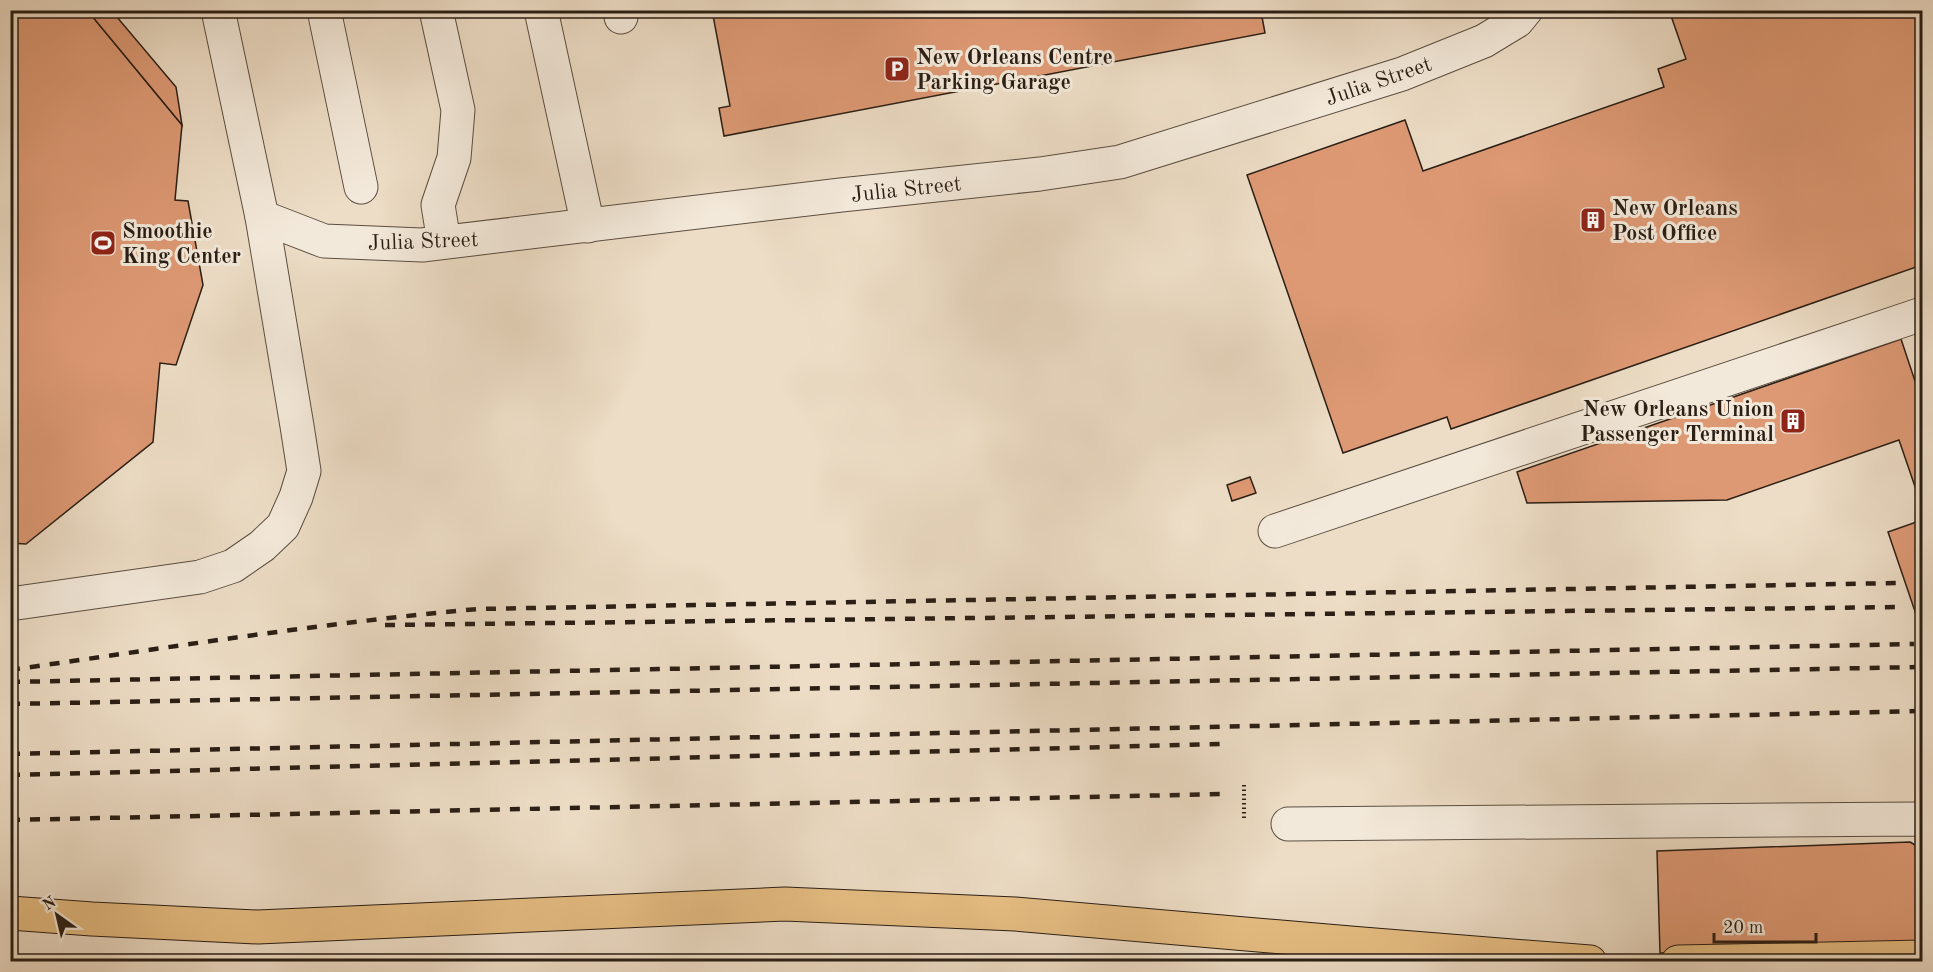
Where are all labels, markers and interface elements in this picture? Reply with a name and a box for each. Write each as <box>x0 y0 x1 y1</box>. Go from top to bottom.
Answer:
place label: New Orleans Centre Parking Garage <box>916 47 1113 94</box>
street label: Julia Street <box>1323 53 1435 110</box>
parking icon: New Orleans Centre Parking Garage <box>882 54 912 84</box>
street label: Julia Street <box>850 173 962 207</box>
place label: New Orleans Post Office <box>1612 198 1738 245</box>
building icon: New Orleans Post Office <box>1578 205 1608 235</box>
place label: Smoothie King Center <box>122 221 241 268</box>
sports icon: Smoothie King Center <box>88 228 118 258</box>
street label: Julia Street <box>367 229 479 255</box>
place label: New Orleans Union Passenger Terminal <box>1580 399 1774 446</box>
building icon: New Orleans Union Passenger Terminal <box>1778 406 1808 436</box>
north arrow <box>27 885 87 945</box>
text: N <box>40 894 60 914</box>
scale bar <box>1714 906 1816 944</box>
text: 20 m <box>1723 919 1763 937</box>

